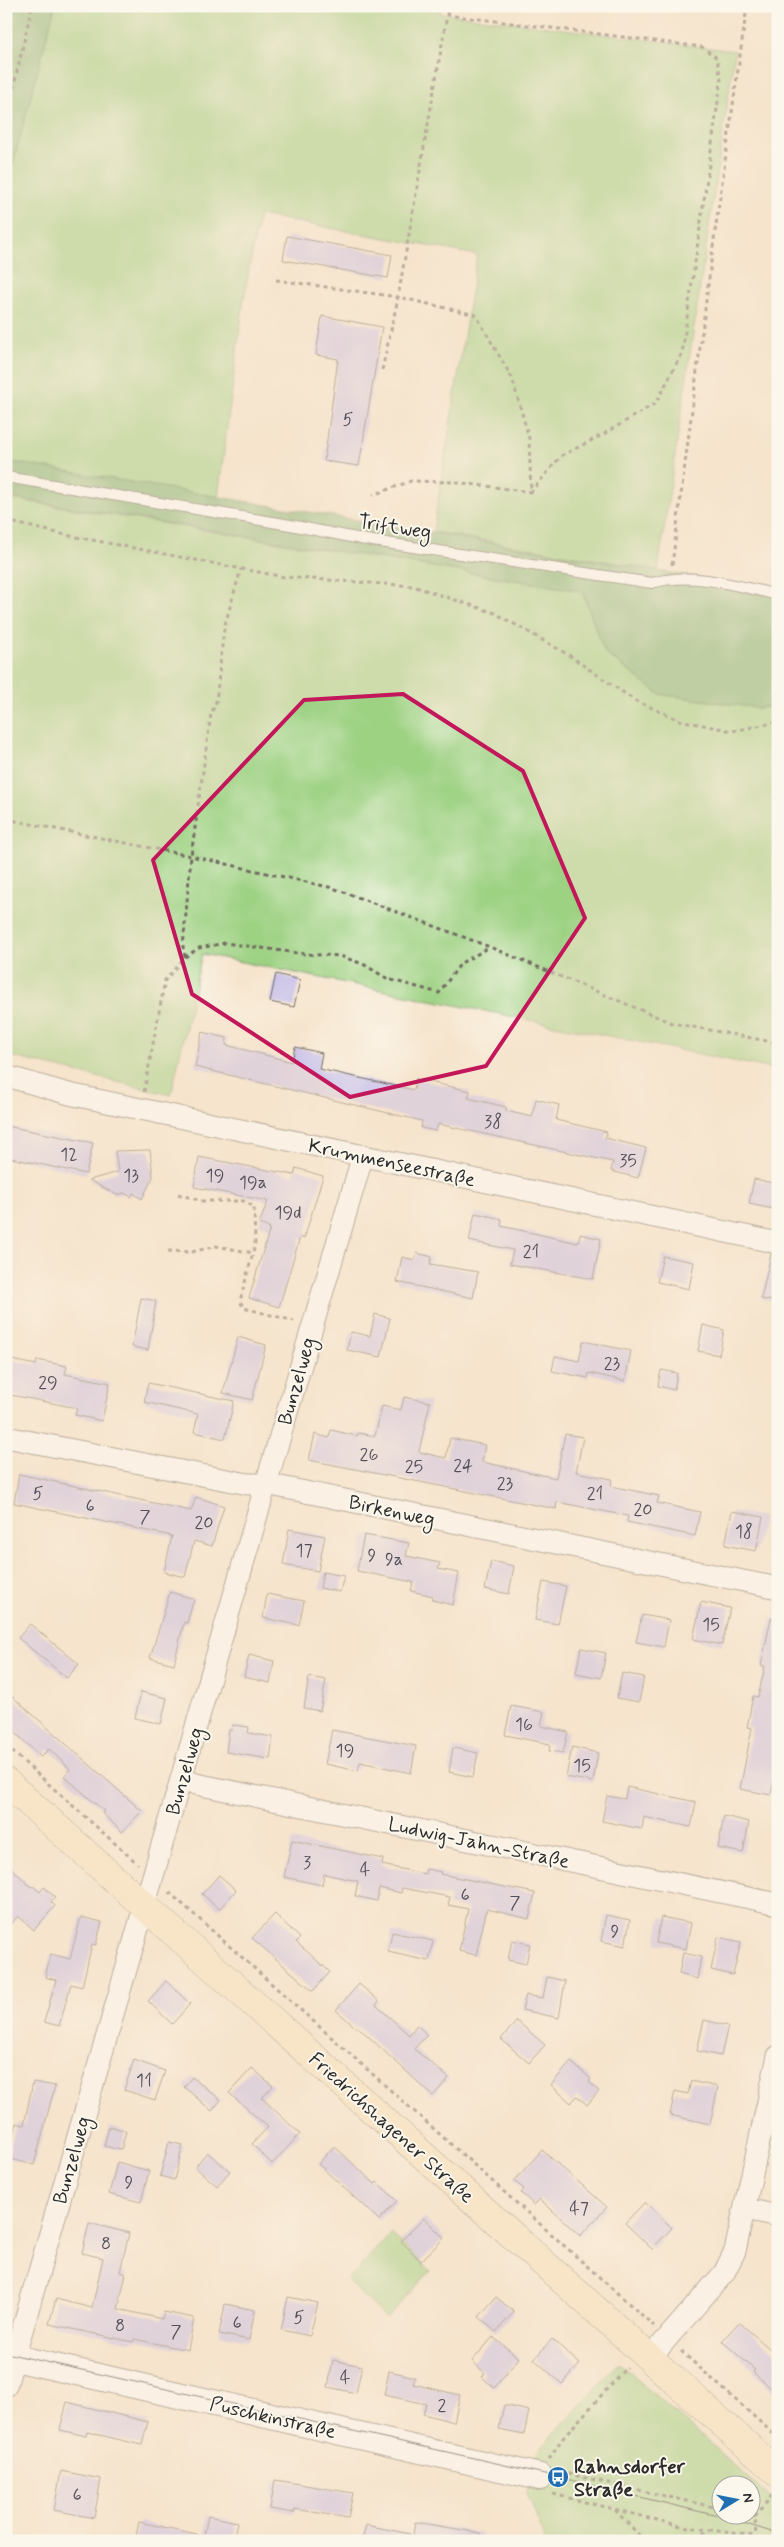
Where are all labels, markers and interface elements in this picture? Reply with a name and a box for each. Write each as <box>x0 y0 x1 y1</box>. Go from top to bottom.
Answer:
house number: 5 <box>343 408 354 432</box>
street label: Triftweg <box>356 508 433 548</box>
house number: 38 <box>484 1110 502 1134</box>
street label: Krummenseestraße <box>306 1133 478 1194</box>
house number: 12 <box>60 1143 78 1167</box>
house number: 35 <box>619 1149 637 1173</box>
house number: 13 <box>123 1164 139 1188</box>
house number: 19 <box>206 1164 224 1188</box>
house number: 19a <box>239 1171 267 1195</box>
house number: 19d <box>274 1201 302 1225</box>
house number: 21 <box>523 1240 539 1264</box>
street label: Bunzelweg <box>272 1334 324 1429</box>
house number: 23 <box>604 1352 621 1376</box>
house number: 29 <box>38 1371 58 1395</box>
house number: 26 <box>360 1443 378 1467</box>
house number: 24 <box>453 1454 473 1478</box>
house number: 25 <box>405 1455 423 1479</box>
house number: 23 <box>497 1472 514 1496</box>
house number: 5 <box>33 1482 44 1506</box>
house number: 21 <box>587 1482 603 1506</box>
street label: Birkenweg <box>346 1489 437 1535</box>
house number: 6 <box>85 1494 95 1518</box>
house number: 20 <box>633 1498 653 1522</box>
house number: 7 <box>140 1505 151 1529</box>
house number: 20 <box>194 1511 214 1535</box>
house number: 18 <box>735 1520 753 1544</box>
house number: 17 <box>295 1539 313 1563</box>
house number: 9 <box>368 1544 377 1568</box>
house number: 9a <box>385 1548 403 1572</box>
house number: 15 <box>702 1613 720 1637</box>
house number: 16 <box>515 1713 533 1737</box>
street label: Bunzelweg <box>160 1724 212 1819</box>
house number: 19 <box>336 1739 354 1763</box>
house number: 15 <box>573 1754 591 1778</box>
street label: Ludwig-Jahn-Straße <box>385 1811 572 1876</box>
house number: 3 <box>303 1851 311 1875</box>
house number: 4 <box>360 1858 370 1882</box>
house number: 6 <box>460 1883 470 1907</box>
house number: 7 <box>510 1891 521 1915</box>
house number: 9 <box>611 1920 620 1944</box>
street label: Friedrichshagener Straße <box>302 2046 480 2210</box>
house number: 11 <box>136 2069 152 2093</box>
street label: Bunzelweg <box>47 2113 99 2208</box>
house number: 9 <box>125 2171 134 2195</box>
house number: 47 <box>569 2197 589 2221</box>
house number: 8 <box>101 2232 111 2256</box>
house number: 5 <box>294 2306 305 2330</box>
house number: 6 <box>232 2311 242 2335</box>
house number: 8 <box>115 2314 125 2338</box>
house number: 7 <box>171 2320 182 2344</box>
house number: 4 <box>340 2366 350 2390</box>
street label: Puschkinstraße <box>207 2391 338 2446</box>
house number: 2 <box>438 2394 447 2418</box>
place label: Rahnsdorfer Straße <box>574 2454 685 2504</box>
bus stop icon: Rahnsdorfer Straße <box>546 2465 570 2489</box>
north arrow <box>712 2474 762 2524</box>
house number: 6 <box>72 2483 82 2507</box>
text: N <box>738 2492 757 2504</box>

